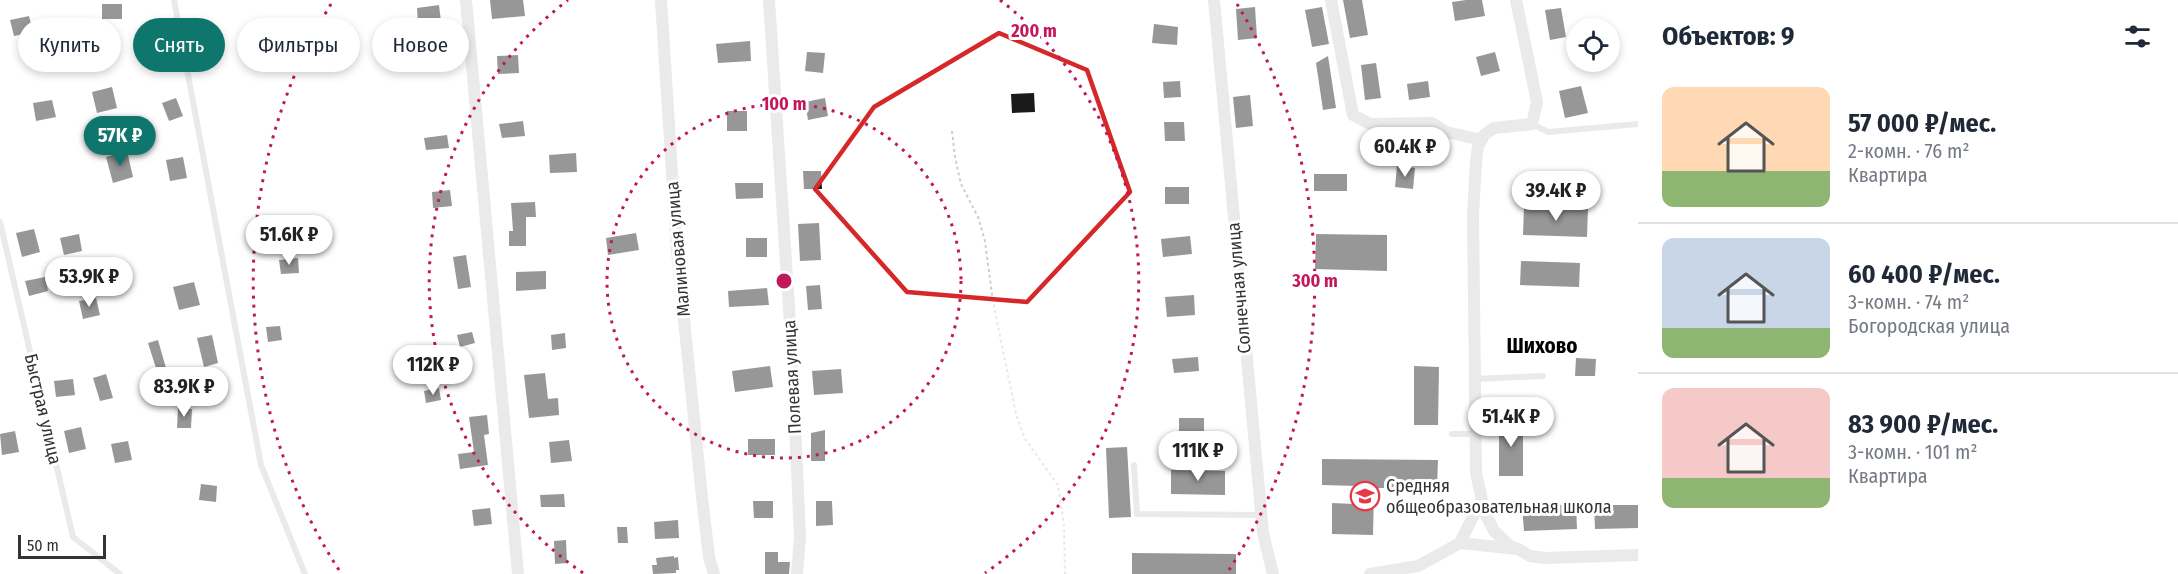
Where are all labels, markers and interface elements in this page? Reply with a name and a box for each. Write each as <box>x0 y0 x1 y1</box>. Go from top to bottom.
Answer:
chip: Купить <box>18 18 121 72</box>
chip: Снять <box>133 18 225 72</box>
chip: Фильтры <box>237 18 360 72</box>
chip: Новое <box>372 18 469 72</box>
map controls <box>1566 18 1620 72</box>
button: locate <box>1566 18 1620 72</box>
text: 200 m <box>1010 20 1057 42</box>
icon: filters <box>2121 20 2154 53</box>
text: Объектов: 9 <box>1662 21 1795 52</box>
text: 100 m <box>762 93 806 115</box>
text: 57 000 ₽/мес. <box>1848 108 1996 139</box>
icon: home <box>1710 111 1782 183</box>
pin: 57K ₽ <box>78 116 162 167</box>
text: 57K ₽ <box>98 123 142 147</box>
pin: 60.4K ₽ <box>1350 127 1460 178</box>
text: 60.4K ₽ <box>1374 134 1436 158</box>
text: 2-комн. · 76 m² <box>1848 139 1969 163</box>
text: Квартира <box>1848 163 1928 187</box>
pin: 39.4K ₽ <box>1501 171 1611 222</box>
text: 39.4K ₽ <box>1526 178 1586 202</box>
street label: Малиновая улица <box>661 180 695 317</box>
pin: 51.6K ₽ <box>234 215 344 266</box>
street label: Солнечная улица <box>1222 221 1256 354</box>
text: 51.6K ₽ <box>260 222 318 246</box>
pin: 53.9K ₽ <box>34 257 144 308</box>
text: 60 400 ₽/мес. <box>1848 259 2000 290</box>
icon: home <box>1710 262 1782 334</box>
text: 53.9K ₽ <box>59 264 119 288</box>
text: 300 m <box>1291 270 1338 292</box>
centre of rings <box>774 271 794 291</box>
text: 3-комн. · 74 m² <box>1848 290 1969 314</box>
text: Богородская улица <box>1848 314 2010 338</box>
street label: Полевая улица <box>778 319 806 435</box>
district label: Шихово <box>1507 333 1577 359</box>
pin: 112K ₽ <box>384 345 482 396</box>
street label: Быстрая улица <box>20 352 66 467</box>
text: 112K ₽ <box>407 352 459 376</box>
pin: 83.9K ₽ <box>129 367 239 418</box>
text: 83.9K ₽ <box>153 374 215 398</box>
pin: 51.4K ₽ <box>1456 397 1566 448</box>
text: 51.4K ₽ <box>1482 404 1540 428</box>
text: 83 900 ₽/мес. <box>1848 409 1998 440</box>
icon: home <box>1710 412 1782 484</box>
pin: 111K ₽ <box>1149 431 1247 482</box>
text: 111K ₽ <box>1172 438 1224 462</box>
text: 3-комн. · 101 m² <box>1848 440 1978 464</box>
text: Квартира <box>1848 464 1928 488</box>
place label: Средняя общеобразовательная школа <box>1386 475 1612 518</box>
school or university icon: Средняя общеобразовательная школа <box>1349 480 1381 512</box>
scale bar <box>18 532 106 560</box>
text: 50 m <box>27 536 59 555</box>

